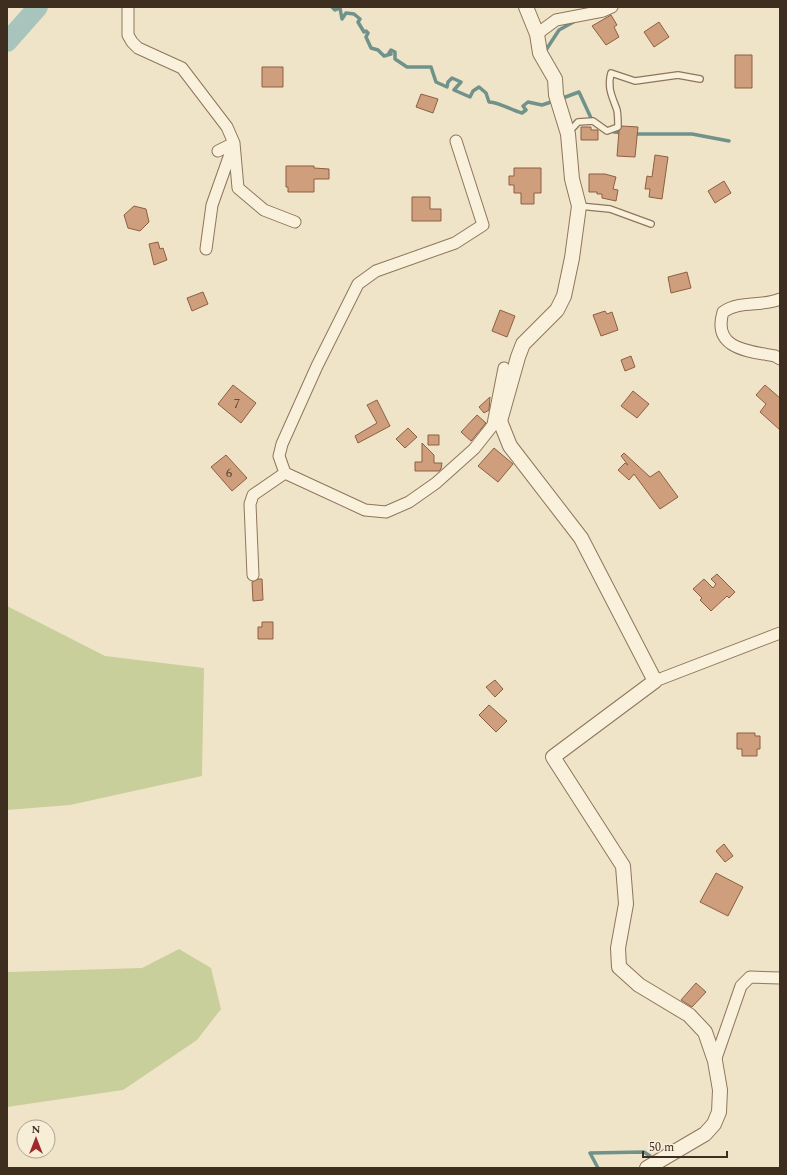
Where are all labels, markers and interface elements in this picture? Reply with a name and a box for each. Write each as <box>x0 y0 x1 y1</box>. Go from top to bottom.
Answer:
house number: 7 <box>234 394 240 414</box>
house number: 6 <box>226 463 233 483</box>
north arrow <box>16 1119 56 1159</box>
text: N <box>32 1121 41 1138</box>
scale bar <box>643 1133 727 1159</box>
text: 50 m <box>649 1138 674 1157</box>

